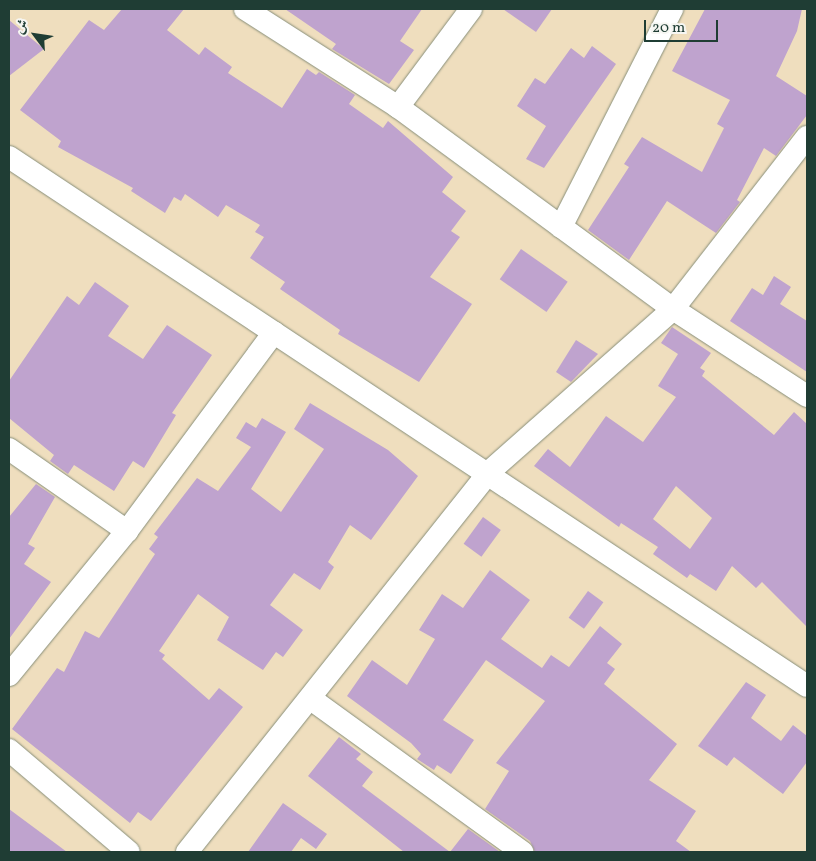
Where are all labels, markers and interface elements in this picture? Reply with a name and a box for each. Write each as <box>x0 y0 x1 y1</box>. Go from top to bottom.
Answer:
north arrow <box>10 10 60 60</box>
scale bar <box>646 10 720 42</box>
text: ش <box>10 16 33 38</box>
text: 20 m <box>652 18 685 39</box>

